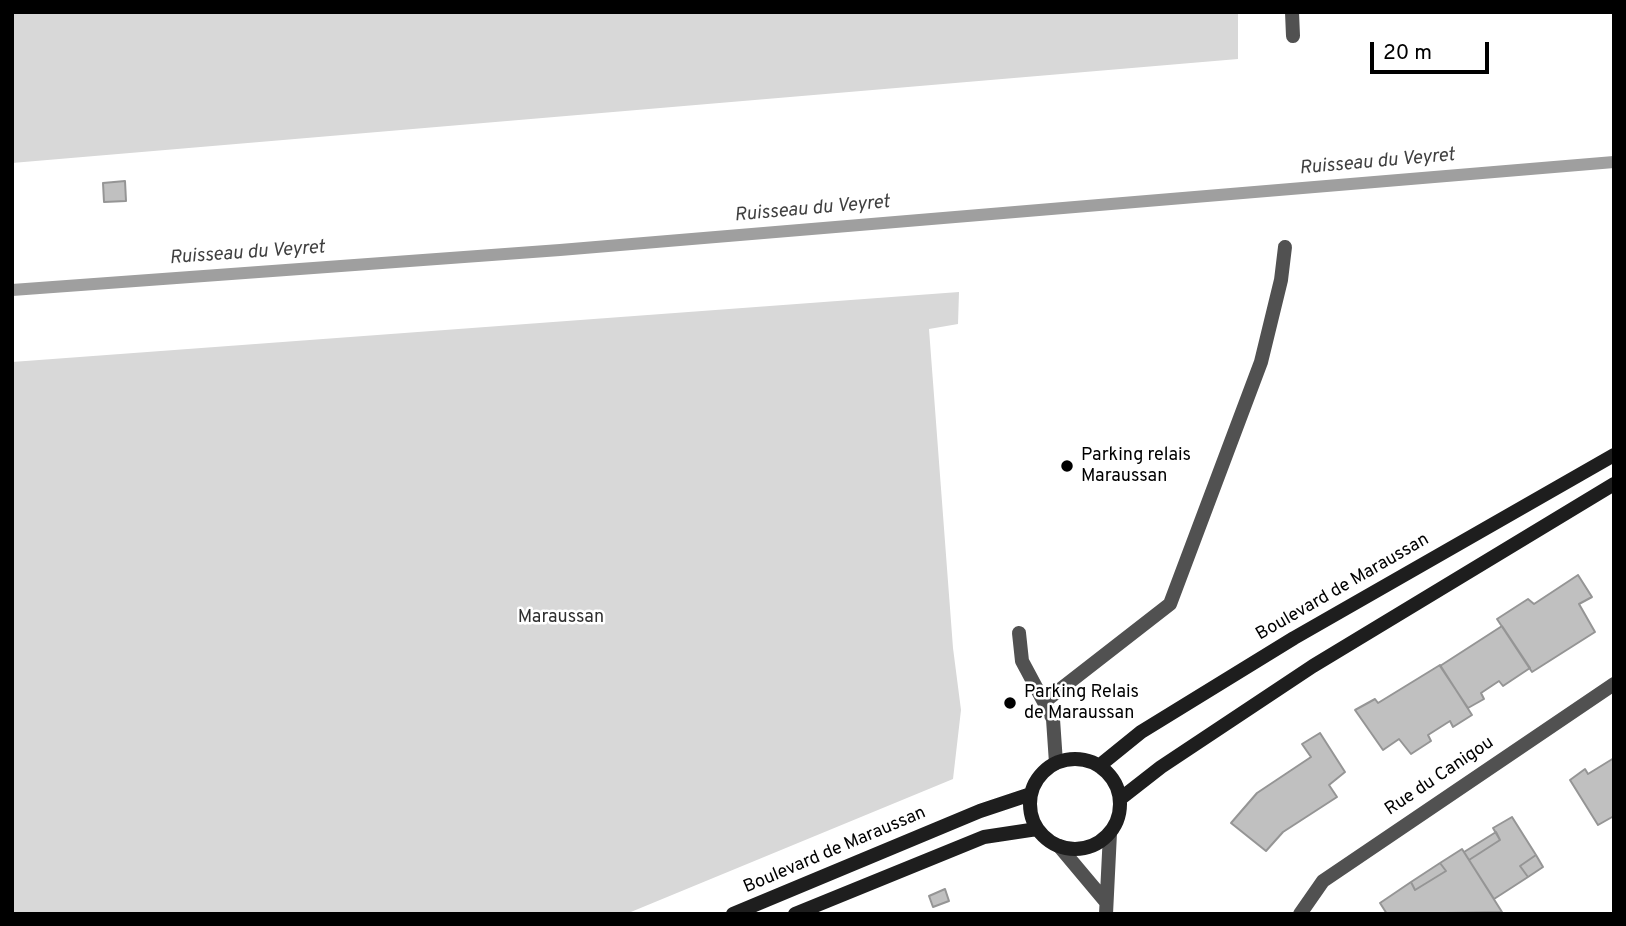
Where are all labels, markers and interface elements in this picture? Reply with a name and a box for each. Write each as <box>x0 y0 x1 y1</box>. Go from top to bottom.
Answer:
scale bar <box>1374 28 1493 72</box>
text: 20 m <box>1383 40 1432 67</box>
water label: Ruisseau du Veyret <box>1299 145 1455 181</box>
water label: Ruisseau du Veyret <box>734 192 890 228</box>
water label: Ruisseau du Veyret <box>169 237 325 271</box>
place label: Parking relais Maraussan <box>1081 445 1191 488</box>
marker: Parking relais Maraussan <box>1059 458 1075 474</box>
street label: Boulevard de Maraussan <box>1253 530 1433 646</box>
park label: Maraussan <box>518 607 604 629</box>
place label: Parking Relais de Maraussan <box>1024 682 1139 724</box>
marker: Parking Relais de Maraussan <box>1002 695 1018 711</box>
street label: Rue du Canigou <box>1382 733 1498 821</box>
street label: Boulevard de Maraussan <box>741 803 929 899</box>

